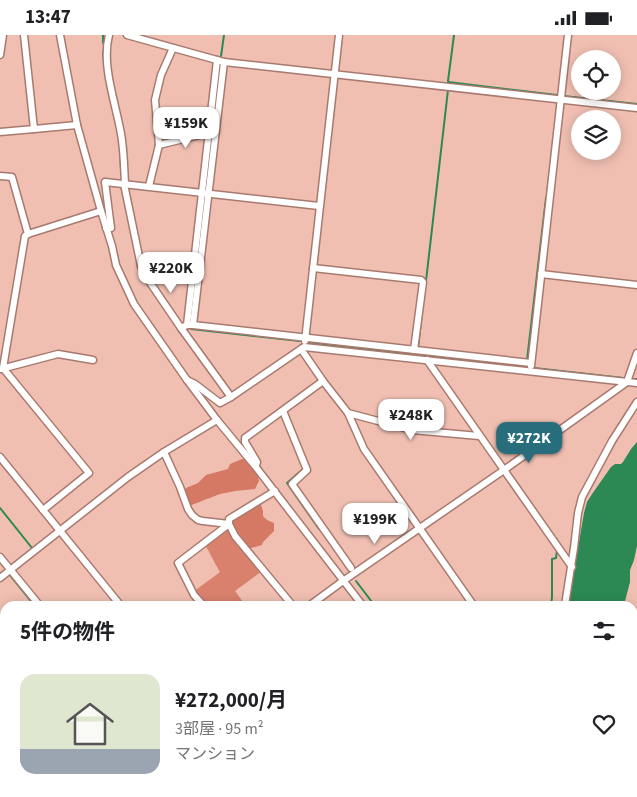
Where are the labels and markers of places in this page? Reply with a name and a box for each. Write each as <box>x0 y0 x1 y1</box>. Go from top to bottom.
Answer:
pin: ¥159K <box>151 107 221 149</box>
pin: ¥220K <box>136 251 206 294</box>
pin: ¥248K <box>376 399 446 441</box>
pin: ¥272K <box>494 421 564 464</box>
pin: ¥199K <box>340 503 410 545</box>

